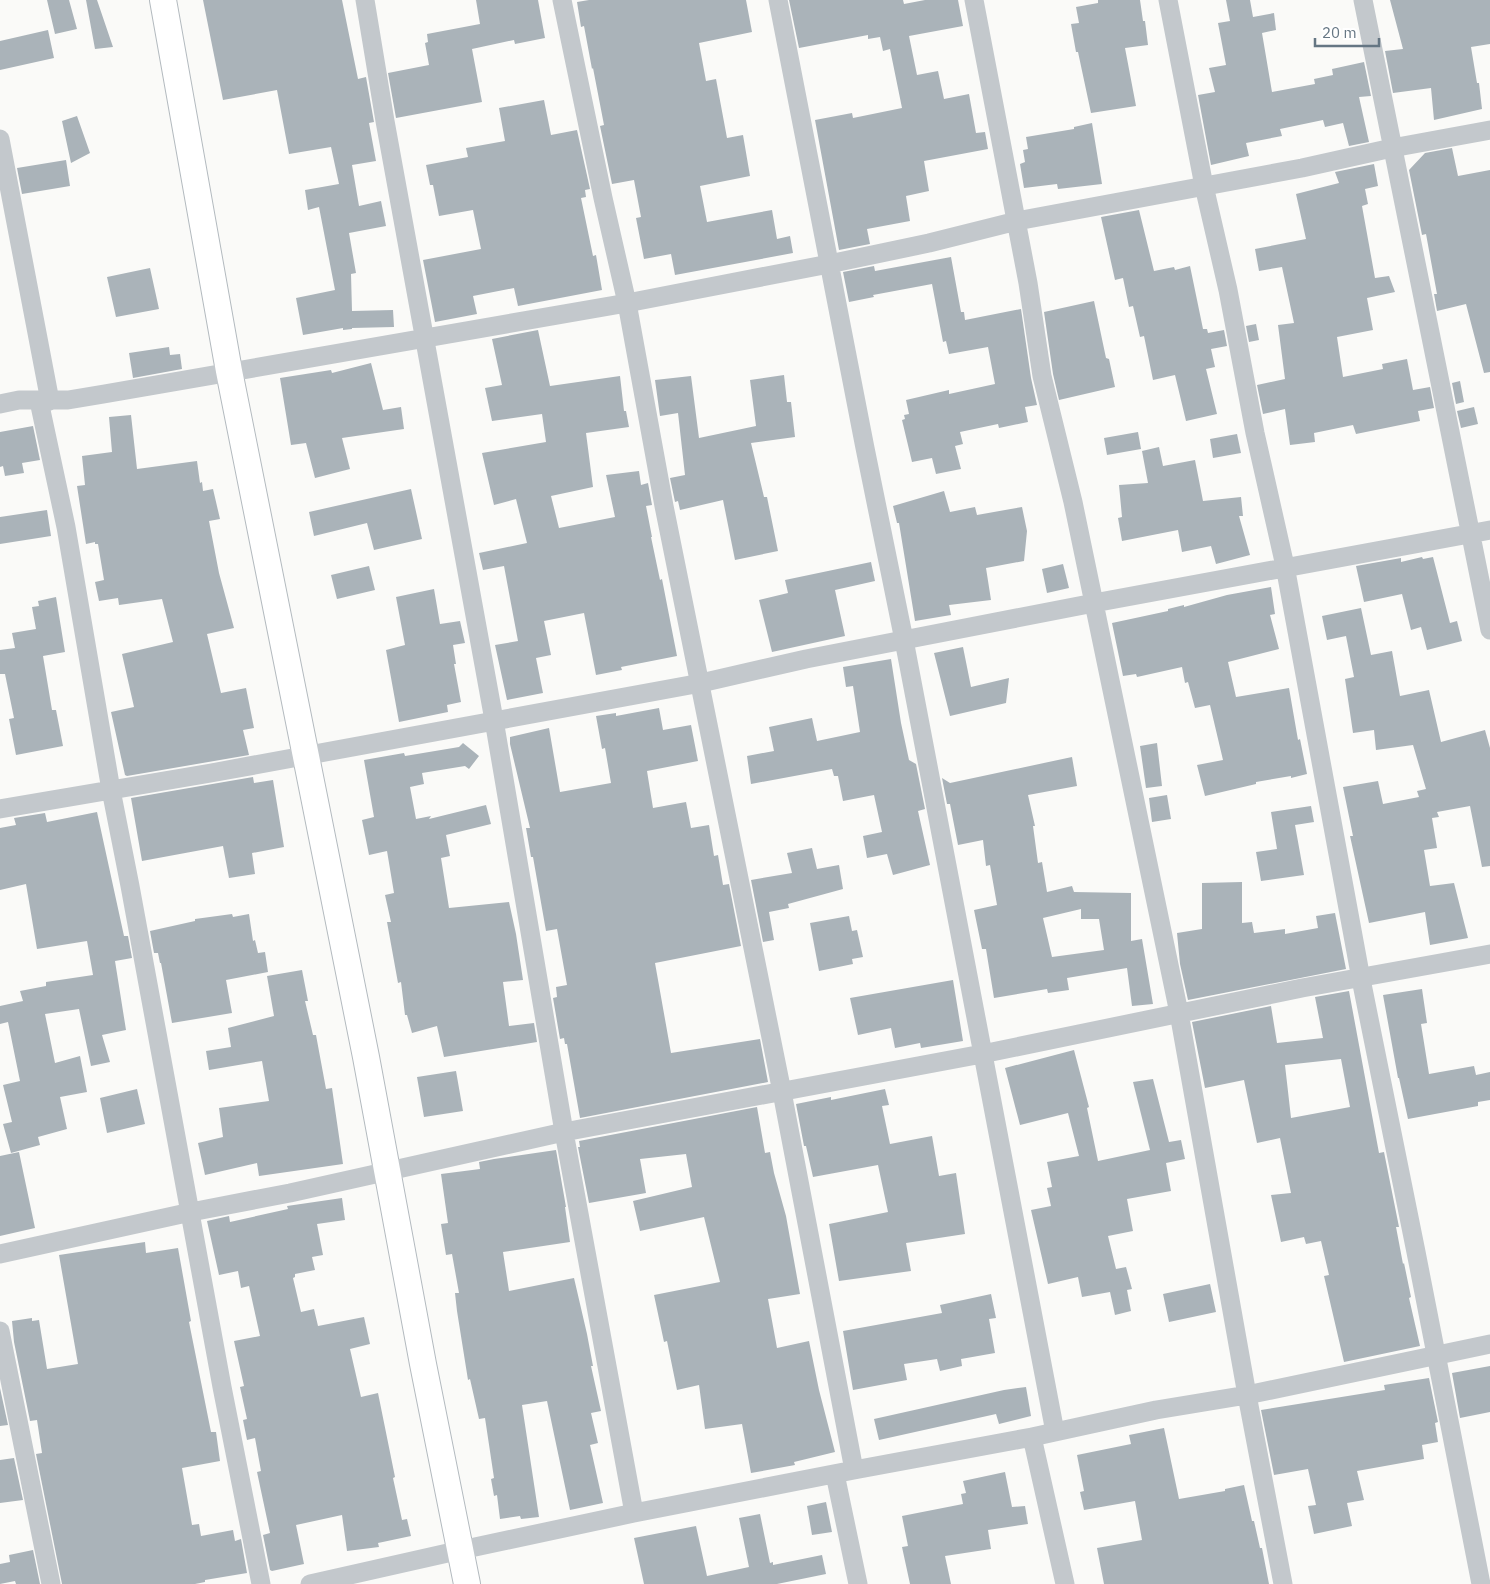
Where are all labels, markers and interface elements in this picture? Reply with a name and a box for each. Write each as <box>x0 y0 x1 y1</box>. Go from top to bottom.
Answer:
scale bar <box>1315 15 1379 47</box>
text: 20 m <box>1322 23 1357 42</box>

